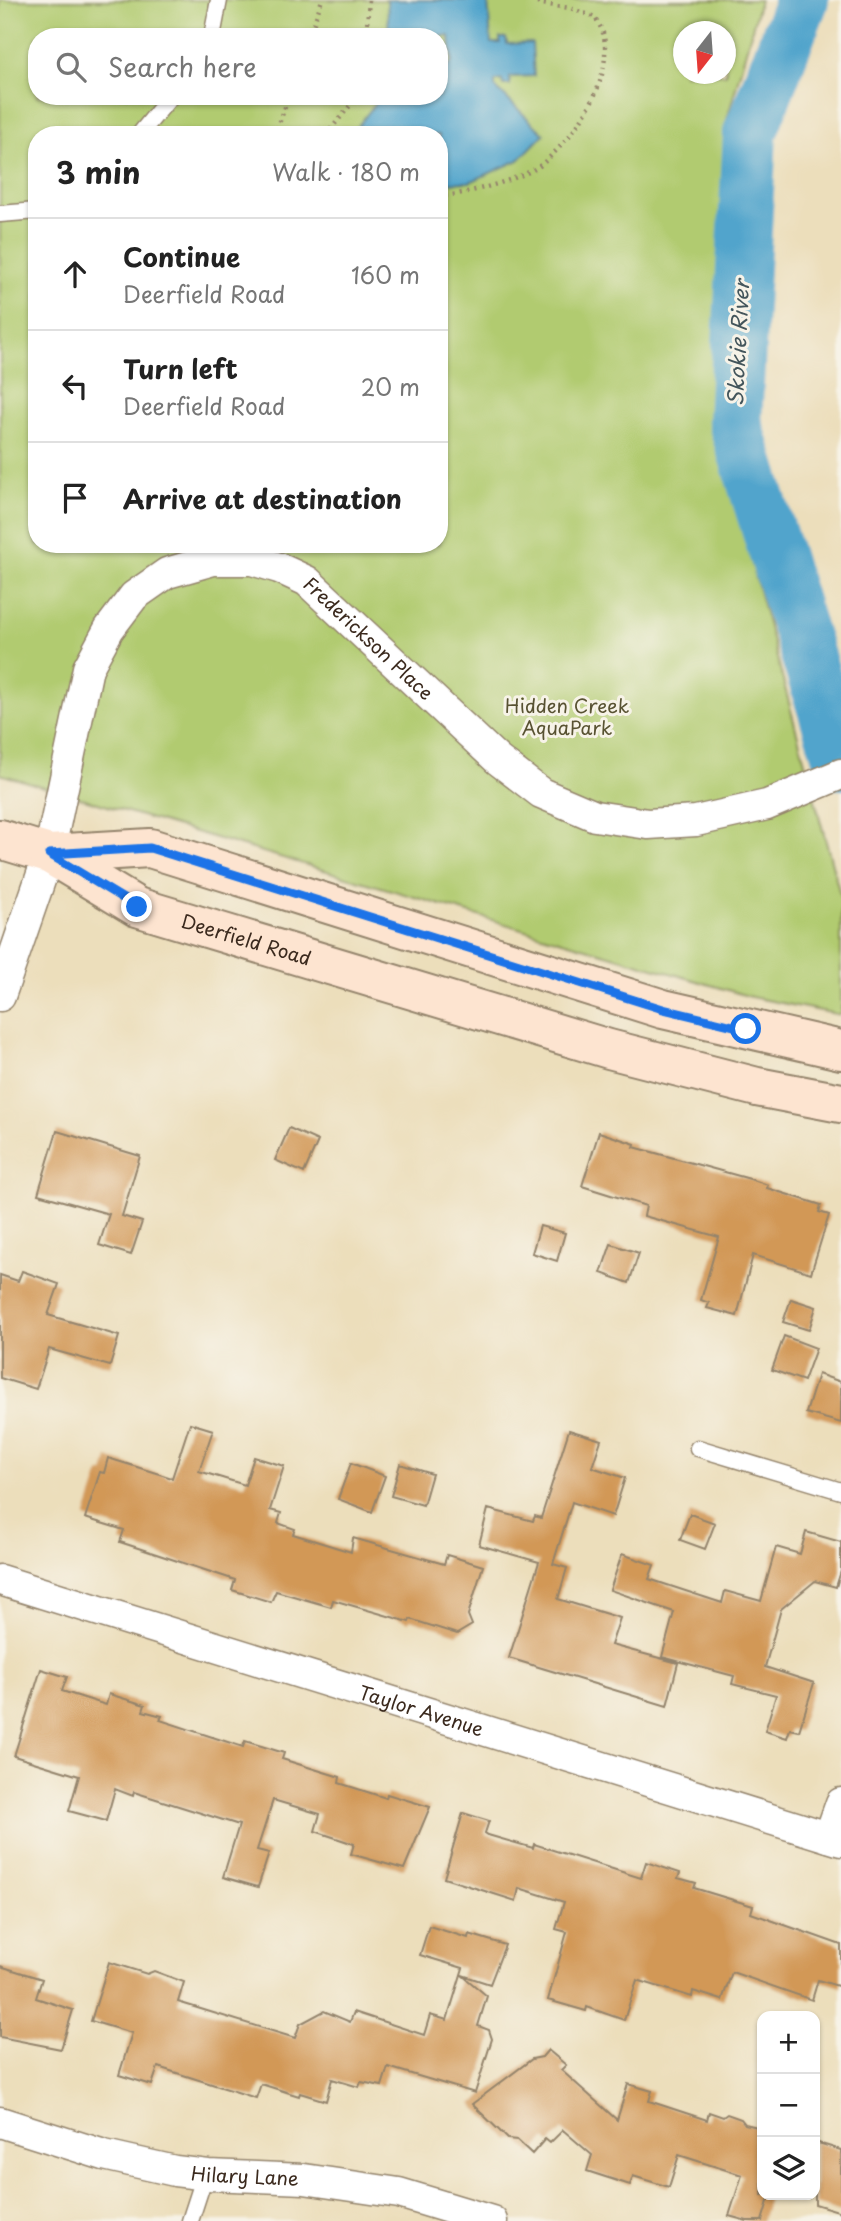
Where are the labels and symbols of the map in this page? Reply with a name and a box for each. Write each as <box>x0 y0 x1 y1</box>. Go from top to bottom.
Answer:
north arrow <box>673 21 736 84</box>
water label: Skokie River <box>718 277 756 407</box>
street label: Frederickson Place <box>298 570 440 706</box>
park label: Hidden Creek AquaPark <box>505 691 630 741</box>
route end <box>121 891 152 922</box>
street label: Deerfield Road <box>178 906 315 972</box>
route start <box>730 1013 761 1044</box>
street label: Taylor Avenue <box>356 1677 487 1742</box>
street label: Hilary Lane <box>189 2158 299 2192</box>

